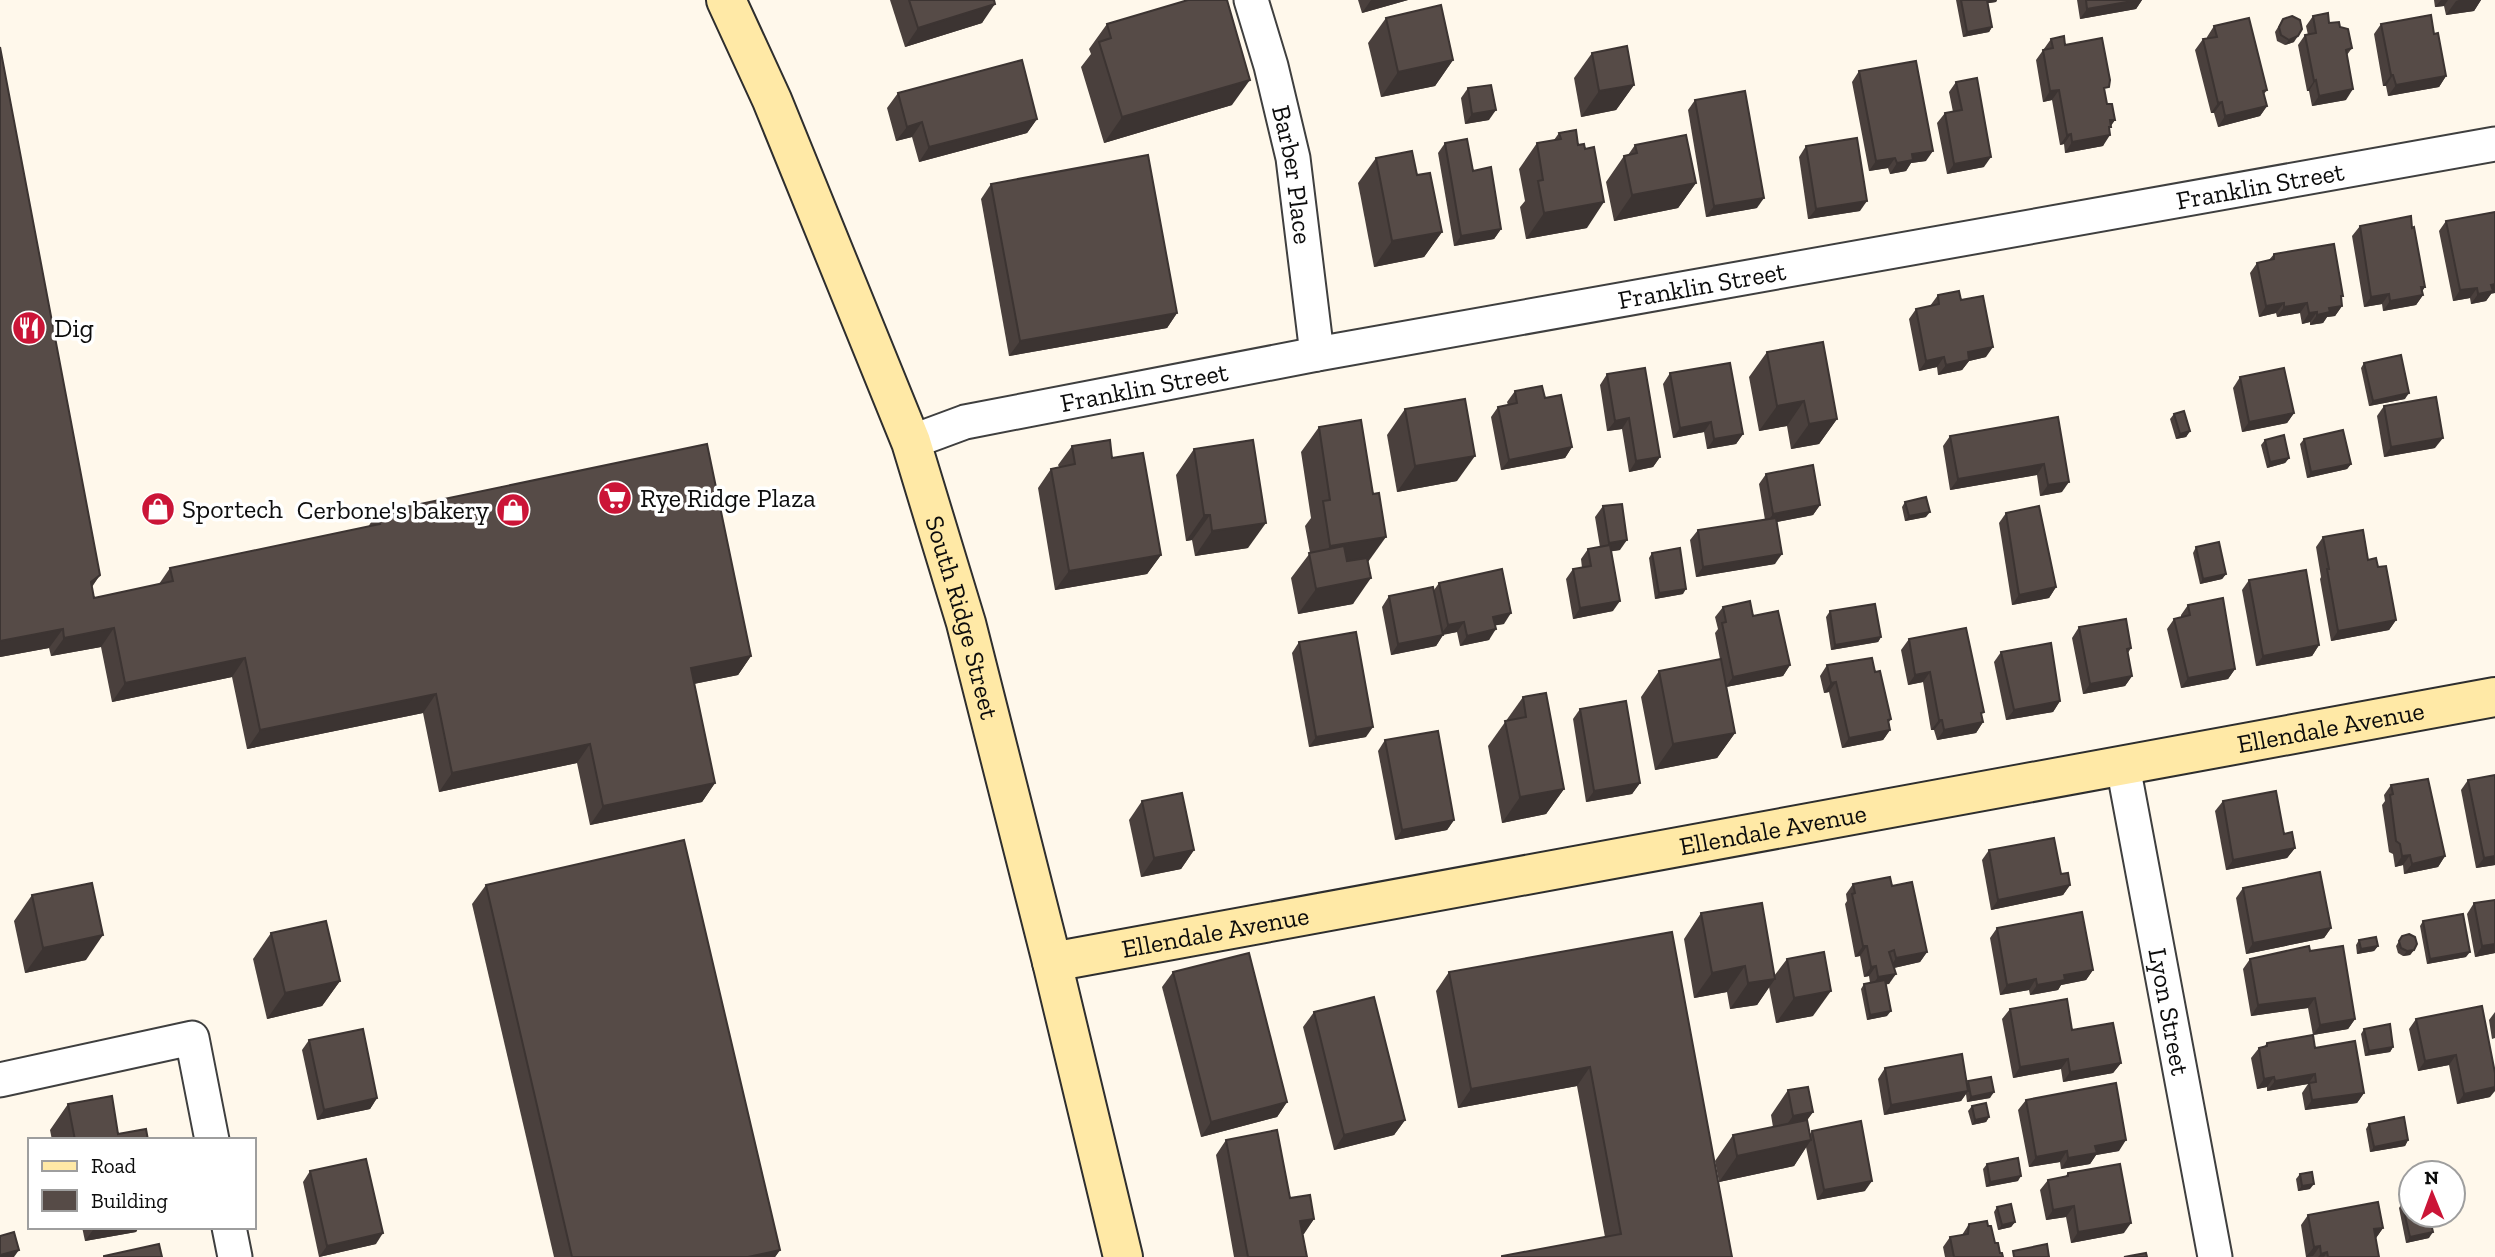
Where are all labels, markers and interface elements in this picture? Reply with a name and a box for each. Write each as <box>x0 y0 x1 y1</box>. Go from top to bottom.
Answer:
street label: Barber Place <box>1265 102 1319 246</box>
street label: Franklin Street <box>2174 155 2347 217</box>
street label: Franklin Street <box>1615 255 1789 316</box>
restaurant icon: Dig <box>10 309 48 347</box>
place label: Dig <box>54 312 94 344</box>
street label: Franklin Street <box>1058 356 1231 419</box>
supermarket icon: Rye Ridge Plaza <box>596 479 634 517</box>
place label: Rye Ridge Plaza <box>640 482 816 514</box>
shop icon: Sportech <box>139 490 177 528</box>
shop icon: Cerbone's bakery <box>494 491 532 529</box>
place label: Sportech <box>182 493 283 525</box>
place label: Cerbone's bakery <box>297 494 490 526</box>
street label: South Ridge Street <box>918 512 1006 723</box>
street label: Ellendale Avenue <box>2234 694 2427 760</box>
street label: Ellendale Avenue <box>1677 797 1869 862</box>
street label: Ellendale Avenue <box>1119 899 1312 965</box>
street label: Lyon Street <box>2141 945 2197 1078</box>
legend <box>28 1138 256 1229</box>
text: Road <box>91 1153 137 1178</box>
north arrow <box>2397 1159 2467 1229</box>
text: N <box>2424 1166 2439 1189</box>
text: Building <box>91 1188 168 1213</box>

